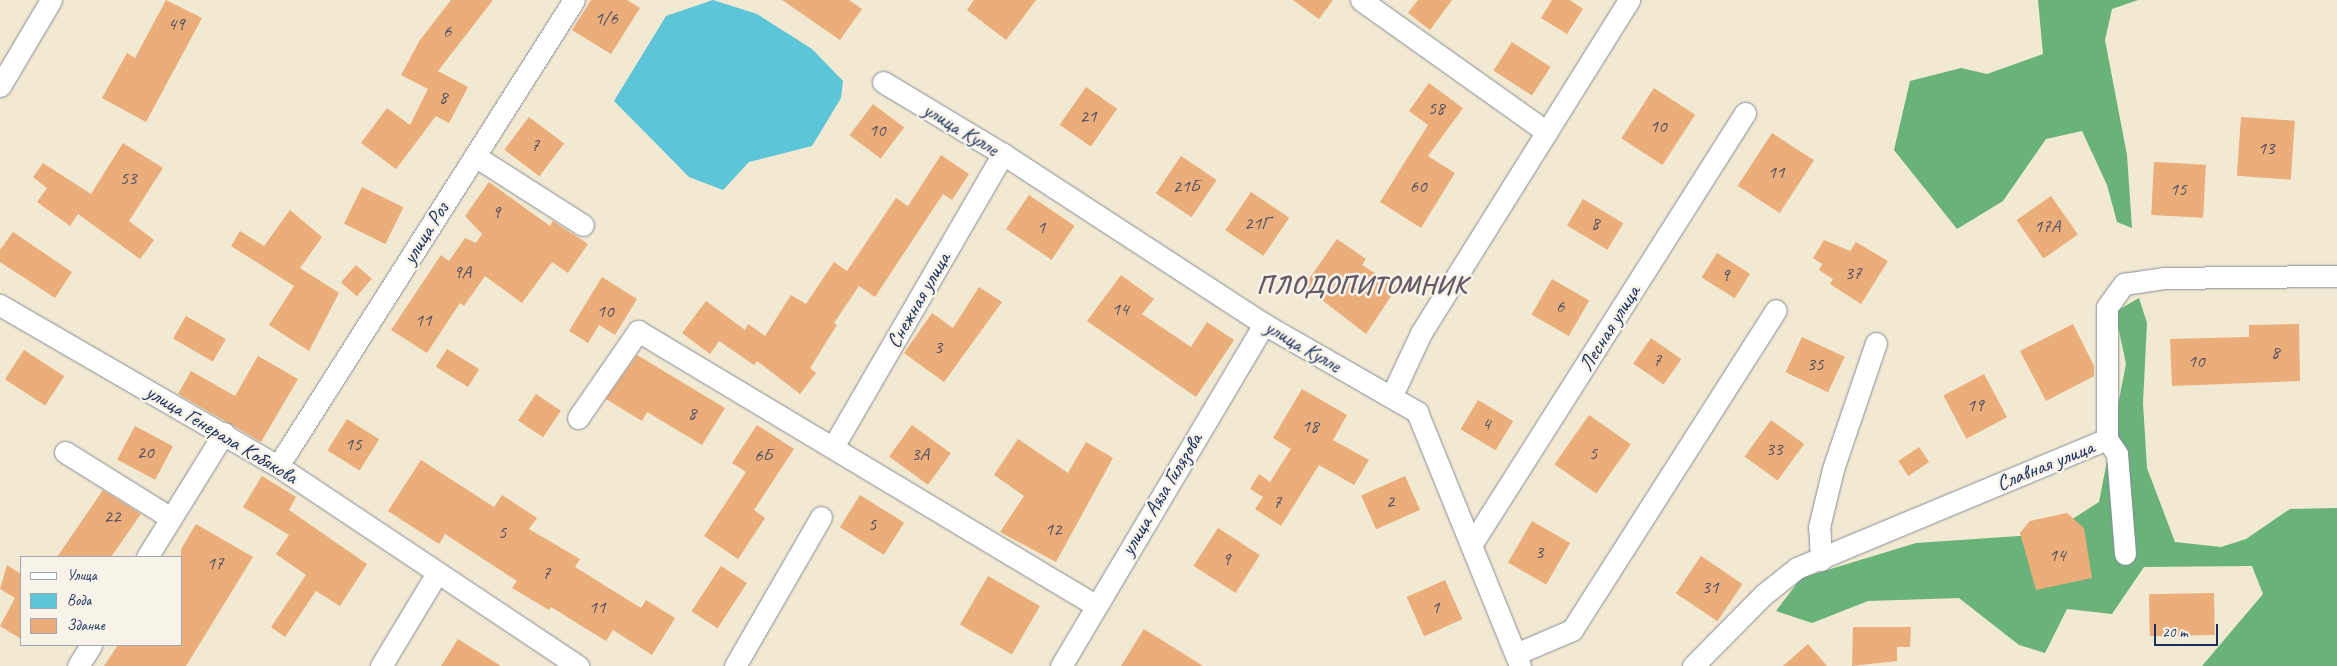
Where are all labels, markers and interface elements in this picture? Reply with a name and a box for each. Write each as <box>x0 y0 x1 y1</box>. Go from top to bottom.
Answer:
house number: 1/6 <box>594 8 618 30</box>
house number: 49 <box>167 14 185 36</box>
house number: 6 <box>443 21 451 43</box>
house number: 8 <box>439 87 447 109</box>
street label: улица Кулле <box>919 97 1003 161</box>
house number: 58 <box>1427 98 1445 120</box>
house number: 21 <box>1079 106 1097 128</box>
house number: 10 <box>1649 116 1667 138</box>
house number: 10 <box>868 120 886 142</box>
house number: 7 <box>531 135 539 157</box>
house number: 13 <box>2257 138 2275 160</box>
house number: 11 <box>1767 162 1785 184</box>
house number: 53 <box>119 168 137 190</box>
house number: 21Б <box>1173 176 1199 198</box>
house number: 60 <box>1409 176 1427 198</box>
house number: 15 <box>2169 179 2187 201</box>
street label: улица Роз <box>396 198 454 268</box>
house number: 9 <box>492 202 500 224</box>
house number: 21Г <box>1244 213 1270 235</box>
house number: 8 <box>1591 213 1599 235</box>
house number: 17А <box>2034 216 2060 238</box>
house number: 1 <box>1037 217 1045 239</box>
street label: Снежная улица <box>881 248 955 352</box>
house number: 9А <box>453 262 471 284</box>
house number: 37 <box>1844 263 1862 285</box>
house number: 9 <box>1721 265 1729 287</box>
district label: ПЛОДОПИТОМНИК <box>1251 269 1473 301</box>
street label: Лесная улица <box>1573 281 1645 375</box>
house number: 6 <box>1556 296 1564 318</box>
house number: 14 <box>1111 299 1129 321</box>
house number: 10 <box>596 301 614 323</box>
house number: 11 <box>414 310 432 332</box>
street label: улица Кулле <box>1261 314 1345 378</box>
house number: 3 <box>934 337 942 359</box>
house number: 8 <box>2271 342 2279 364</box>
house number: 7 <box>1653 350 1661 372</box>
house number: 10 <box>2187 351 2205 373</box>
house number: 35 <box>1806 354 1824 376</box>
street label: улица Генерала Кобякова <box>142 379 302 489</box>
house number: 19 <box>1966 395 1984 417</box>
house number: 8 <box>688 403 696 425</box>
house number: 4 <box>1482 414 1490 436</box>
house number: 18 <box>1301 416 1319 438</box>
street label: улица Аяза Гилязова <box>1115 428 1207 560</box>
house number: 15 <box>344 434 362 456</box>
street label: Славная улица <box>1993 434 2097 496</box>
house number: 33 <box>1765 439 1783 461</box>
house number: 20 <box>136 442 154 464</box>
house number: 5 <box>1589 443 1597 465</box>
house number: 3А <box>911 444 929 466</box>
house number: 6Б <box>754 445 772 467</box>
house number: 2 <box>1386 491 1394 513</box>
house number: 7 <box>1273 492 1281 514</box>
house number: 22 <box>103 506 121 528</box>
house number: 5 <box>868 514 876 536</box>
house number: 12 <box>1044 519 1062 541</box>
house number: 5 <box>498 522 506 544</box>
house number: 3 <box>1535 542 1543 564</box>
house number: 14 <box>2048 545 2066 567</box>
house number: 9 <box>1222 549 1230 571</box>
house number: 17 <box>206 553 224 575</box>
legend <box>20 556 182 646</box>
house number: 7 <box>542 563 550 585</box>
text: Улица <box>67 566 97 585</box>
house number: 31 <box>1701 577 1719 599</box>
text: Вода <box>67 591 91 610</box>
house number: 11 <box>588 597 606 619</box>
house number: 1 <box>1431 597 1439 619</box>
scale bar <box>2157 614 2221 646</box>
text: Здание <box>67 616 105 635</box>
text: 20 m <box>2162 623 2188 642</box>

